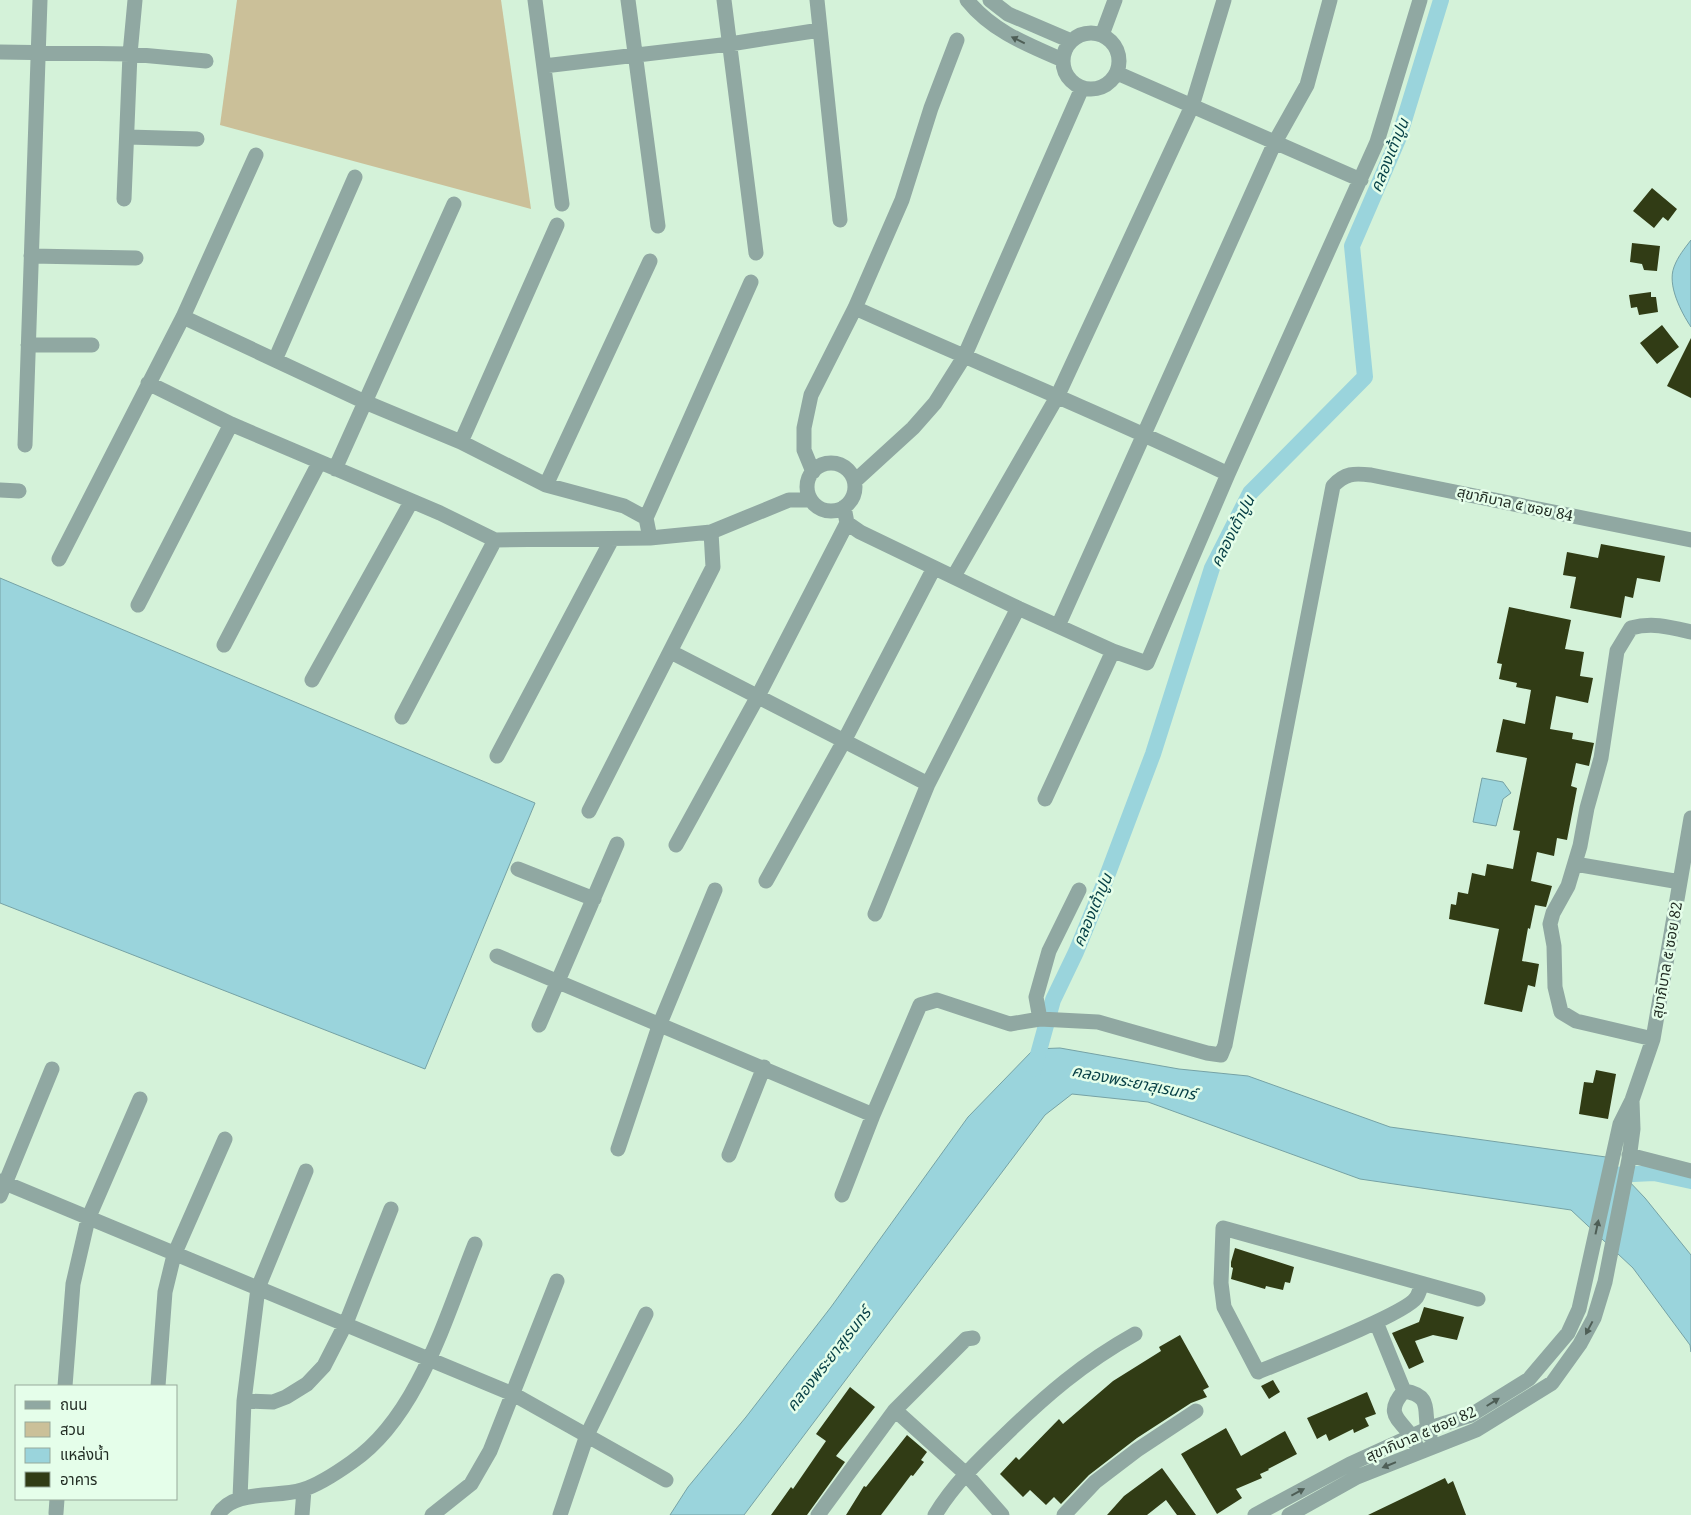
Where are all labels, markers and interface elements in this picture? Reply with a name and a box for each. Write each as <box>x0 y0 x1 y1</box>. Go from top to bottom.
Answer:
one-way arrow <box>1011 36 1025 44</box>
water label: คลองเต้าปูน <box>1364 114 1414 195</box>
street label: สุขาภิบาล ๕ ซอย 84 <box>1455 481 1576 525</box>
water label: คลองเต้าปูน <box>1205 490 1260 571</box>
water label: คลองเต้าปูน <box>1067 869 1118 950</box>
street label: สุขาภิบาล ๕ ซอย 82 <box>1646 900 1686 1020</box>
water label: คลองพระยาสุเรนทร์ <box>1070 1059 1202 1106</box>
one-way arrow <box>1593 1219 1601 1235</box>
water label: คลองพระยาสุเรนทร์ <box>781 1300 878 1415</box>
one-way arrow <box>1585 1320 1593 1335</box>
legend <box>15 1385 178 1500</box>
text: ถนน <box>60 1394 87 1414</box>
one-way arrow <box>1486 1397 1499 1407</box>
street label: สุขาภิบาล ๕ ซอย 82 <box>1362 1401 1479 1465</box>
text: สวน <box>60 1419 85 1439</box>
text: แหล่งน้ำ <box>60 1444 109 1464</box>
one-way arrow <box>1381 1462 1396 1469</box>
text: อาคาร <box>60 1469 97 1489</box>
one-way arrow <box>1291 1488 1306 1496</box>

